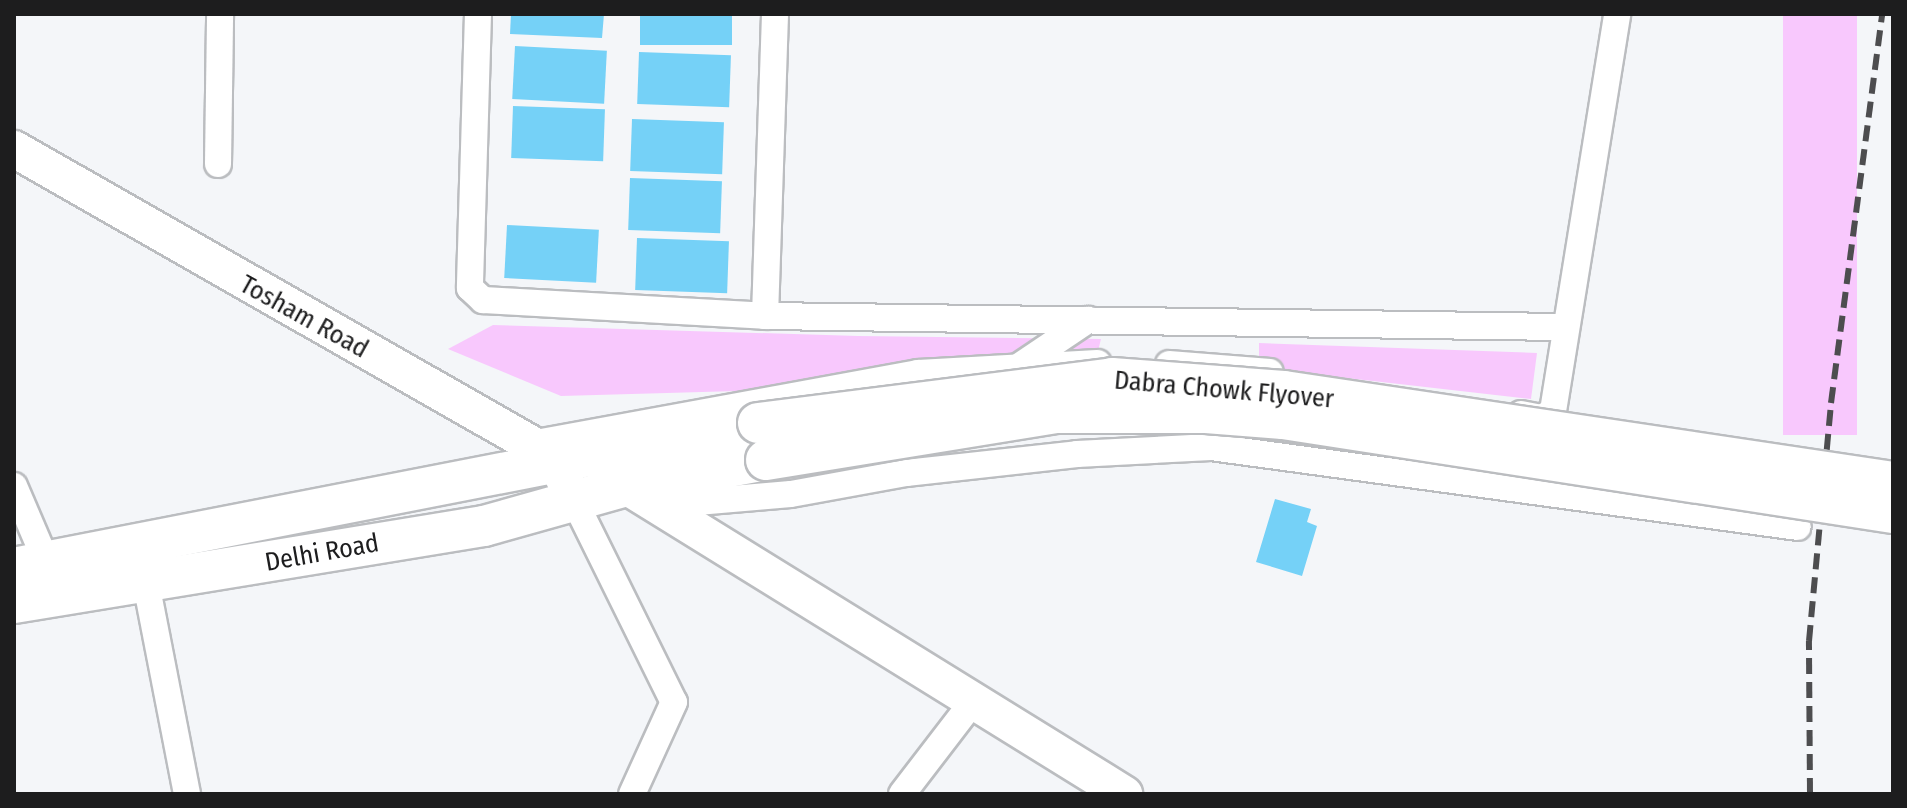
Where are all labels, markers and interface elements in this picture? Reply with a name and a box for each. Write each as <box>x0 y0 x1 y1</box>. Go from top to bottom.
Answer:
street label: Tosham Road <box>234 269 374 365</box>
street label: Dabra Chowk Flyover <box>1113 365 1335 415</box>
street label: Delhi Road <box>263 528 381 578</box>

